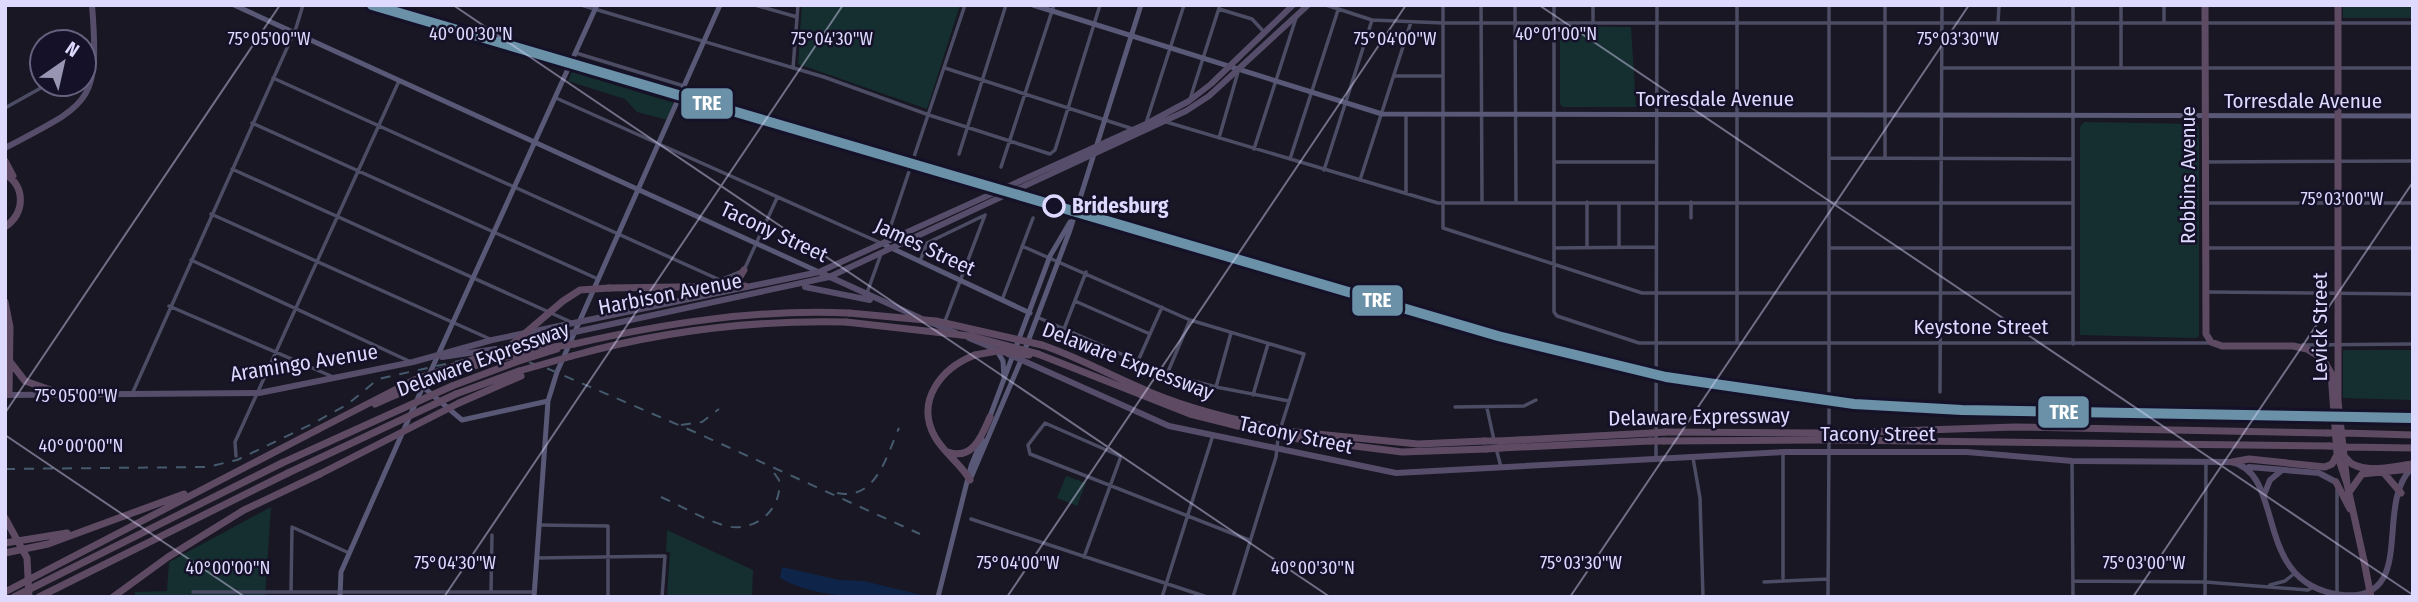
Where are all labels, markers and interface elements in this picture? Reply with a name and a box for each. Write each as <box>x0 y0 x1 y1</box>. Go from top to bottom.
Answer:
text: 40°00'30"N <box>429 23 513 45</box>
text: 40°01'00"N <box>1515 23 1597 45</box>
north arrow <box>28 28 98 98</box>
text: 75°05'00"W <box>228 28 311 50</box>
text: 75°04'30"W <box>791 28 874 50</box>
text: 75°04'00"W <box>1353 28 1437 50</box>
text: 75°03'30"W <box>1917 28 2000 50</box>
text: N <box>61 37 83 62</box>
street label: Torresdale Avenue <box>1636 86 1794 112</box>
line badge: TRE <box>680 87 734 120</box>
street label: Torresdale Avenue <box>2224 88 2382 114</box>
text: TRE <box>693 92 722 115</box>
street label: Robbins Avenue <box>2175 106 2201 244</box>
text: 75°03'00"W <box>2300 188 2384 210</box>
place label: Bridesburg <box>1072 193 1169 219</box>
marker: Bridesburg <box>1043 195 1065 217</box>
street label: Tacony Street <box>716 196 832 268</box>
street label: James Street <box>871 212 980 282</box>
street label: Harbison Avenue <box>596 267 744 321</box>
street label: Levick Street <box>2307 272 2333 382</box>
line badge: TRE <box>1351 284 1404 317</box>
text: TRE <box>1363 289 1392 312</box>
street label: Keystone Street <box>1914 314 2049 340</box>
street label: Delaware Expressway <box>393 315 573 402</box>
street label: Delaware Expressway <box>1038 316 1218 406</box>
street label: Aramingo Avenue <box>228 338 380 388</box>
text: 75°05'00"W <box>35 385 118 407</box>
line badge: TRE <box>2037 395 2090 429</box>
text: TRE <box>2050 401 2079 424</box>
street label: Delaware Expressway <box>1608 402 1791 432</box>
street label: Tacony Street <box>1237 410 1355 460</box>
street label: Tacony Street <box>1820 421 1936 447</box>
text: 40°00'00"N <box>39 435 123 457</box>
text: 75°04'30"W <box>414 552 497 574</box>
text: 75°04'00"W <box>976 552 1060 574</box>
text: 75°03'30"W <box>1540 552 1623 574</box>
text: 75°03'00"W <box>2102 552 2186 574</box>
text: 40°00'00"N <box>186 557 270 579</box>
text: 40°00'30"N <box>1271 557 1355 579</box>

